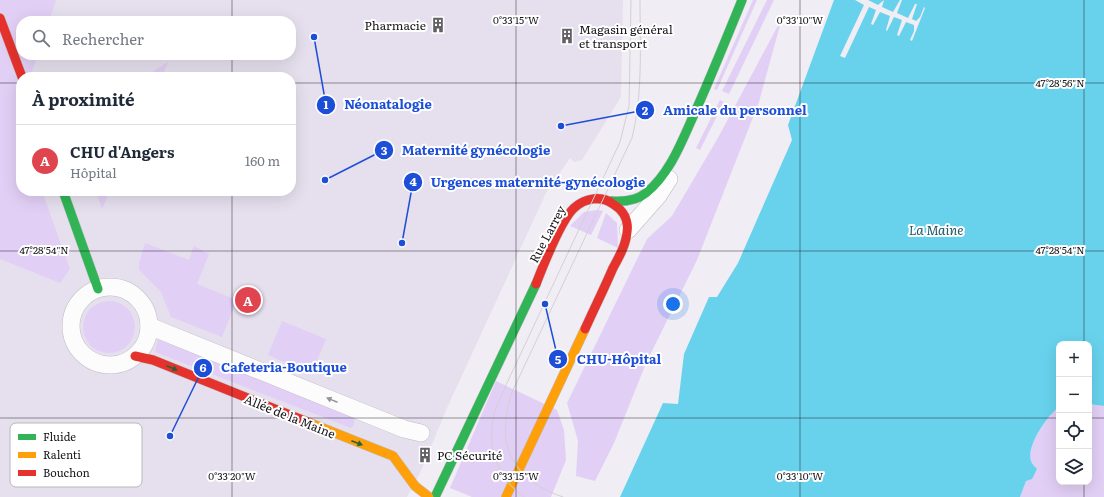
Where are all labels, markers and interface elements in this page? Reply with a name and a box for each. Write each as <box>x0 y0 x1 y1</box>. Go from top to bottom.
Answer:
text: 0°33'15"W <box>493 12 539 27</box>
text: 0°33'10"W <box>777 12 823 27</box>
search box <box>16 16 296 60</box>
place label: Pharmacie <box>365 16 426 34</box>
building icon: Pharmacie <box>429 16 447 34</box>
place label: Magasin général et transport <box>579 20 673 52</box>
icon: search <box>30 27 52 49</box>
text: Rechercher <box>62 27 144 50</box>
building icon: Magasin général et transport <box>558 27 576 45</box>
text: 47°28'56"N <box>1035 75 1085 90</box>
text: À proximité <box>32 86 135 111</box>
callout: Néonatalogie <box>316 92 440 117</box>
text: Néonatalogie <box>344 94 432 113</box>
text: 1 <box>324 95 329 113</box>
callout: Amicale du personnel <box>635 98 814 123</box>
text: Amicale du personnel <box>663 100 807 119</box>
text: 2 <box>642 101 649 119</box>
callout: Maternité gynécologie <box>374 138 558 163</box>
text: CHU d'Angers <box>70 140 174 163</box>
text: Maternité gynécologie <box>402 140 550 159</box>
text: 3 <box>381 141 388 159</box>
text: A <box>40 151 50 170</box>
text: 160 m <box>245 151 280 170</box>
text: Hôpital <box>70 163 117 182</box>
callout: Urgences maternité-gynécologie <box>403 170 653 195</box>
text: 4 <box>409 172 417 190</box>
text: Urgences maternité-gynécologie <box>431 172 645 191</box>
street label: Rue Larrey <box>524 202 570 266</box>
water label: La Maine <box>909 220 963 239</box>
text: 47°28'54"N <box>19 242 69 257</box>
text: 47°28'54"N <box>1035 242 1085 257</box>
pin: A <box>235 285 261 315</box>
your location <box>663 294 683 314</box>
map controls <box>1056 341 1092 485</box>
button: + <box>1056 341 1092 377</box>
callout: CHU-Hôpital <box>548 347 669 372</box>
text: CHU-Hôpital <box>577 349 662 368</box>
text: 5 <box>555 350 562 368</box>
callout: Cafeteria-Boutique <box>193 355 354 380</box>
text: Cafeteria-Boutique <box>221 357 347 376</box>
text: 6 <box>199 358 207 376</box>
one-way arrow <box>166 365 178 371</box>
button: − <box>1056 377 1092 413</box>
street label: Allée de la Maine <box>242 390 338 442</box>
one-way arrow <box>326 396 338 403</box>
button: locate <box>1056 413 1092 449</box>
legend <box>10 423 142 487</box>
text: Fluide <box>43 428 76 444</box>
one-way arrow <box>352 440 364 446</box>
text: Ralenti <box>43 446 81 462</box>
building icon: PC Sécurité <box>416 446 434 464</box>
place label: PC Sécurité <box>437 446 502 464</box>
button: layers <box>1056 449 1092 485</box>
text: Bouchon <box>43 464 90 480</box>
text: 0°33'20"W <box>208 468 256 483</box>
text: 0°33'15"W <box>493 468 539 483</box>
text: 0°33'10"W <box>777 468 823 483</box>

